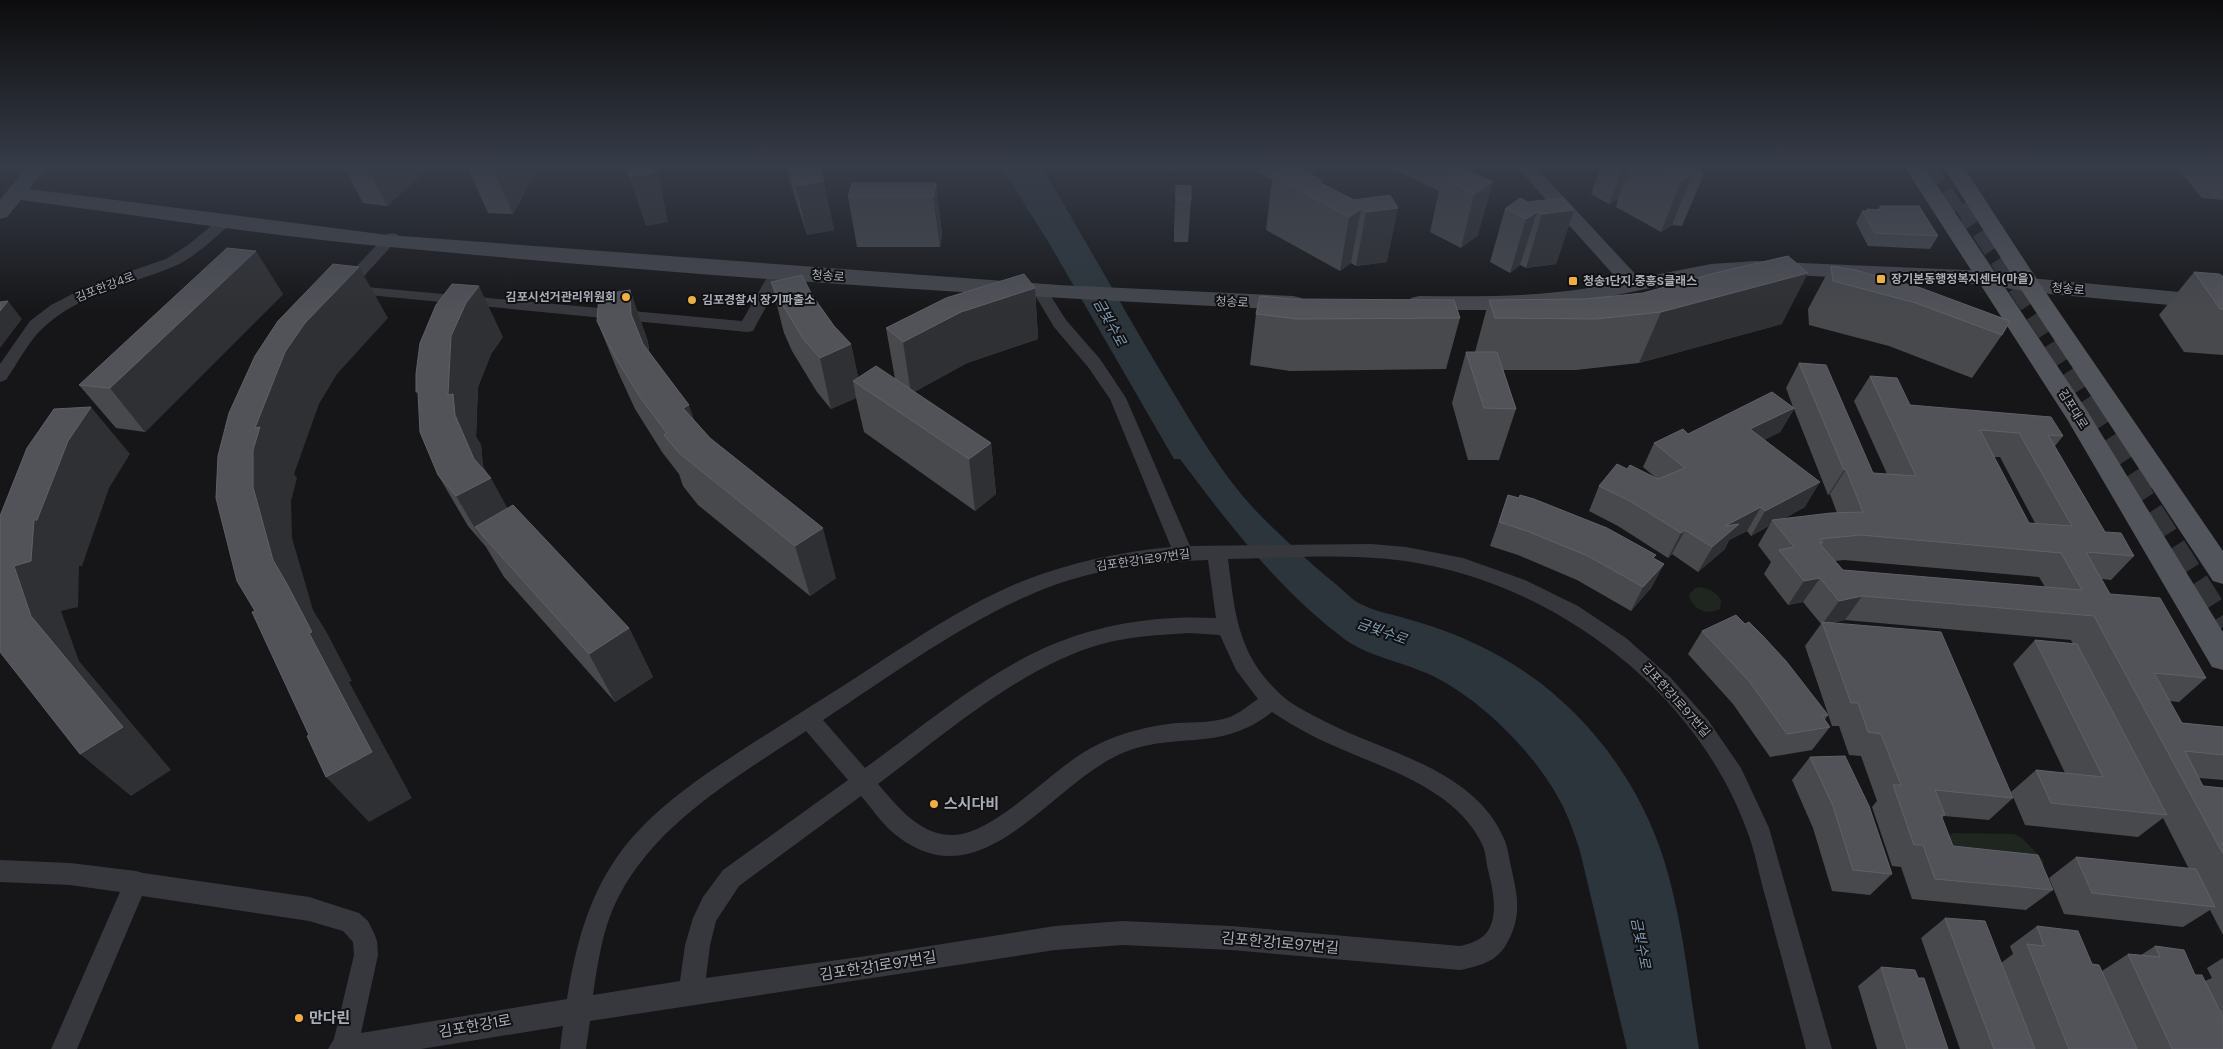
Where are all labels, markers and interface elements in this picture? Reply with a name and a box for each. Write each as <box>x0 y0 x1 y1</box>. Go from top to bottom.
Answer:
street label: 청송로 <box>811 267 845 285</box>
street label: 김포한강4로 <box>73 268 137 306</box>
place label: 장기본동행정복지센터(마을) <box>1891 271 2033 287</box>
place label: 청송1단지.중흥S클래스 <box>1583 273 1697 289</box>
marker: 장기본동행정복지센터(마을) <box>1875 273 1887 285</box>
marker: 청송1단지.중흥S클래스 <box>1567 275 1579 287</box>
street label: 청송로 <box>2051 280 2085 298</box>
place label: 김포시선거관리위원회 <box>506 289 616 305</box>
marker: 김포시선거관리위원회 <box>620 291 632 303</box>
place label: 김포경찰서 장기파출소 <box>702 292 815 308</box>
street label: 청송로 <box>1215 293 1249 311</box>
marker: 김포경찰서 장기파출소 <box>686 294 698 306</box>
water label: 금빛수로 <box>1090 295 1131 350</box>
street label: 김포대로 <box>2055 386 2091 432</box>
street label: 김포한강1로97번길 <box>1095 545 1191 575</box>
water label: 금빛수로 <box>1355 614 1410 649</box>
street label: 김포한강1로97번길 <box>1638 659 1714 741</box>
place label: 스시다비 <box>944 794 999 814</box>
marker: 스시다비 <box>928 798 940 810</box>
water label: 금빛수로 <box>1627 916 1655 971</box>
street label: 김포한강1로97번길 <box>1220 928 1340 958</box>
street label: 김포한강1로97번길 <box>818 947 938 985</box>
place label: 만다린 <box>309 1008 350 1028</box>
street label: 김포한강1로 <box>437 1010 513 1042</box>
marker: 만다린 <box>293 1012 305 1024</box>

